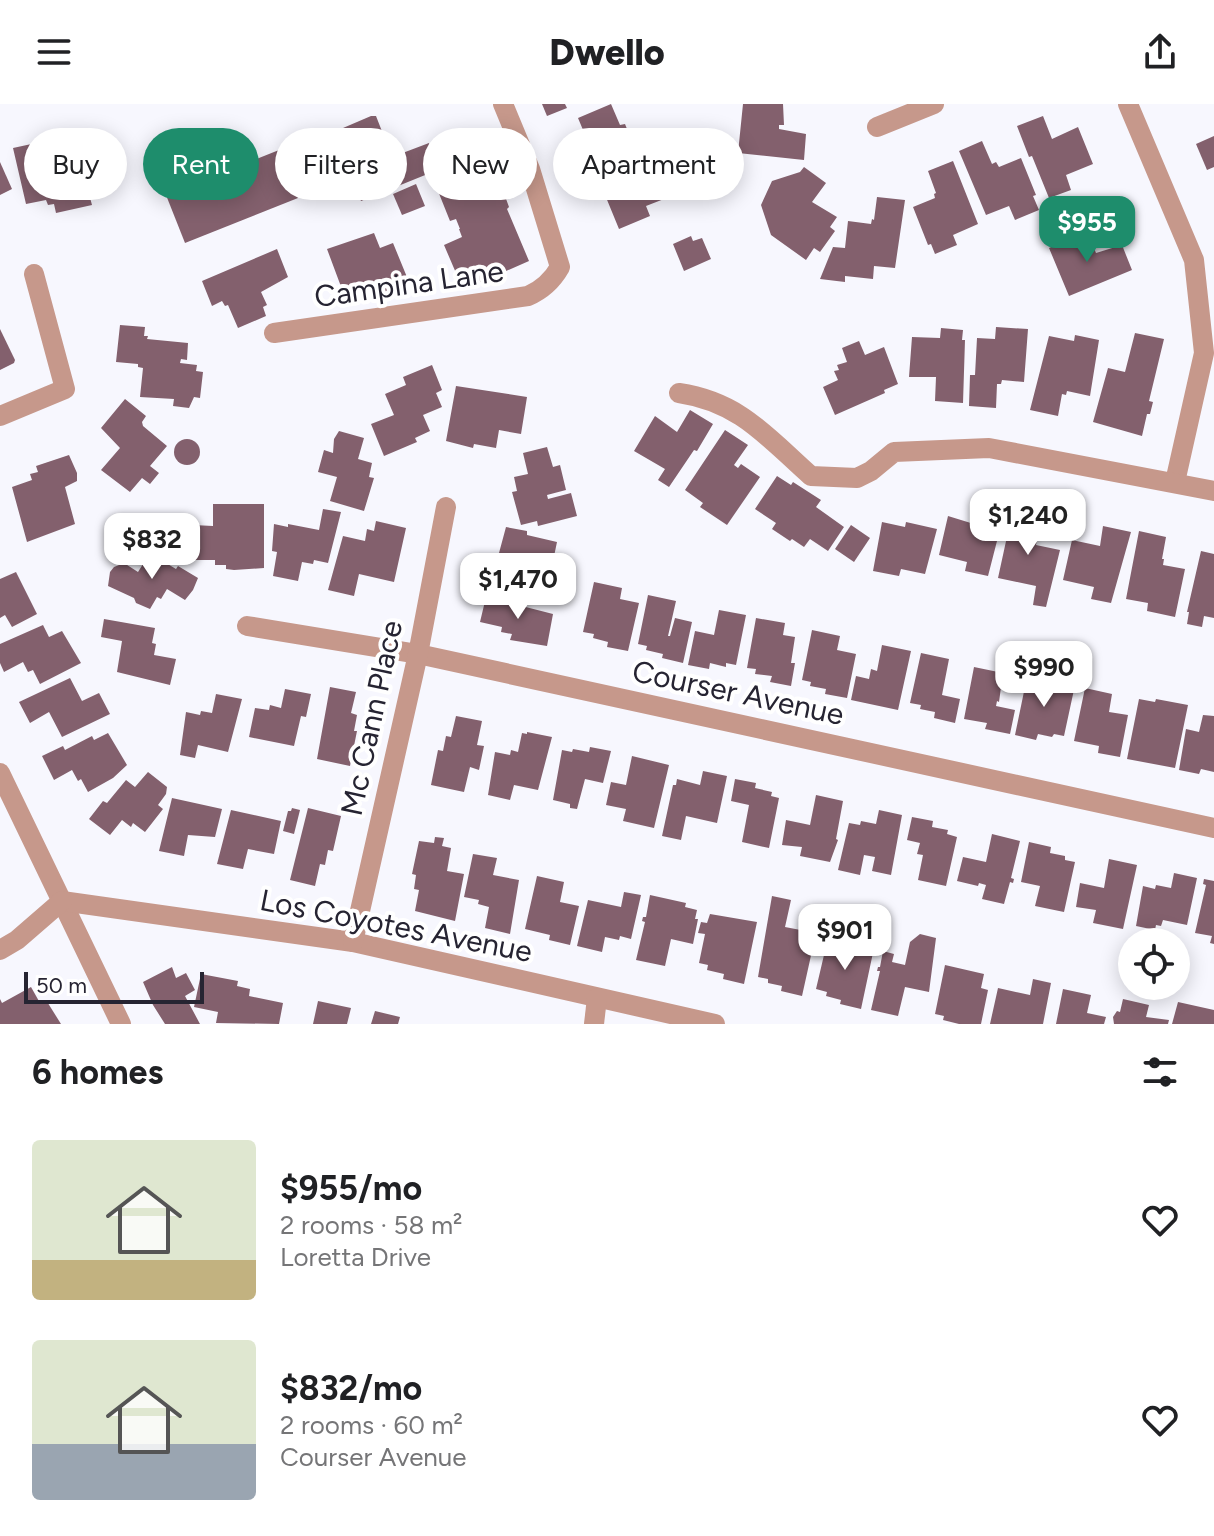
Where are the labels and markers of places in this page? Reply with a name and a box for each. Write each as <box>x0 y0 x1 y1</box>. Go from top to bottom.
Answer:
pin: $955 <box>1040 196 1134 264</box>
pin: $1,240 <box>963 489 1093 557</box>
pin: $832 <box>105 513 199 581</box>
pin: $1,470 <box>453 553 583 621</box>
pin: $990 <box>997 641 1091 709</box>
pin: $901 <box>798 904 892 972</box>

